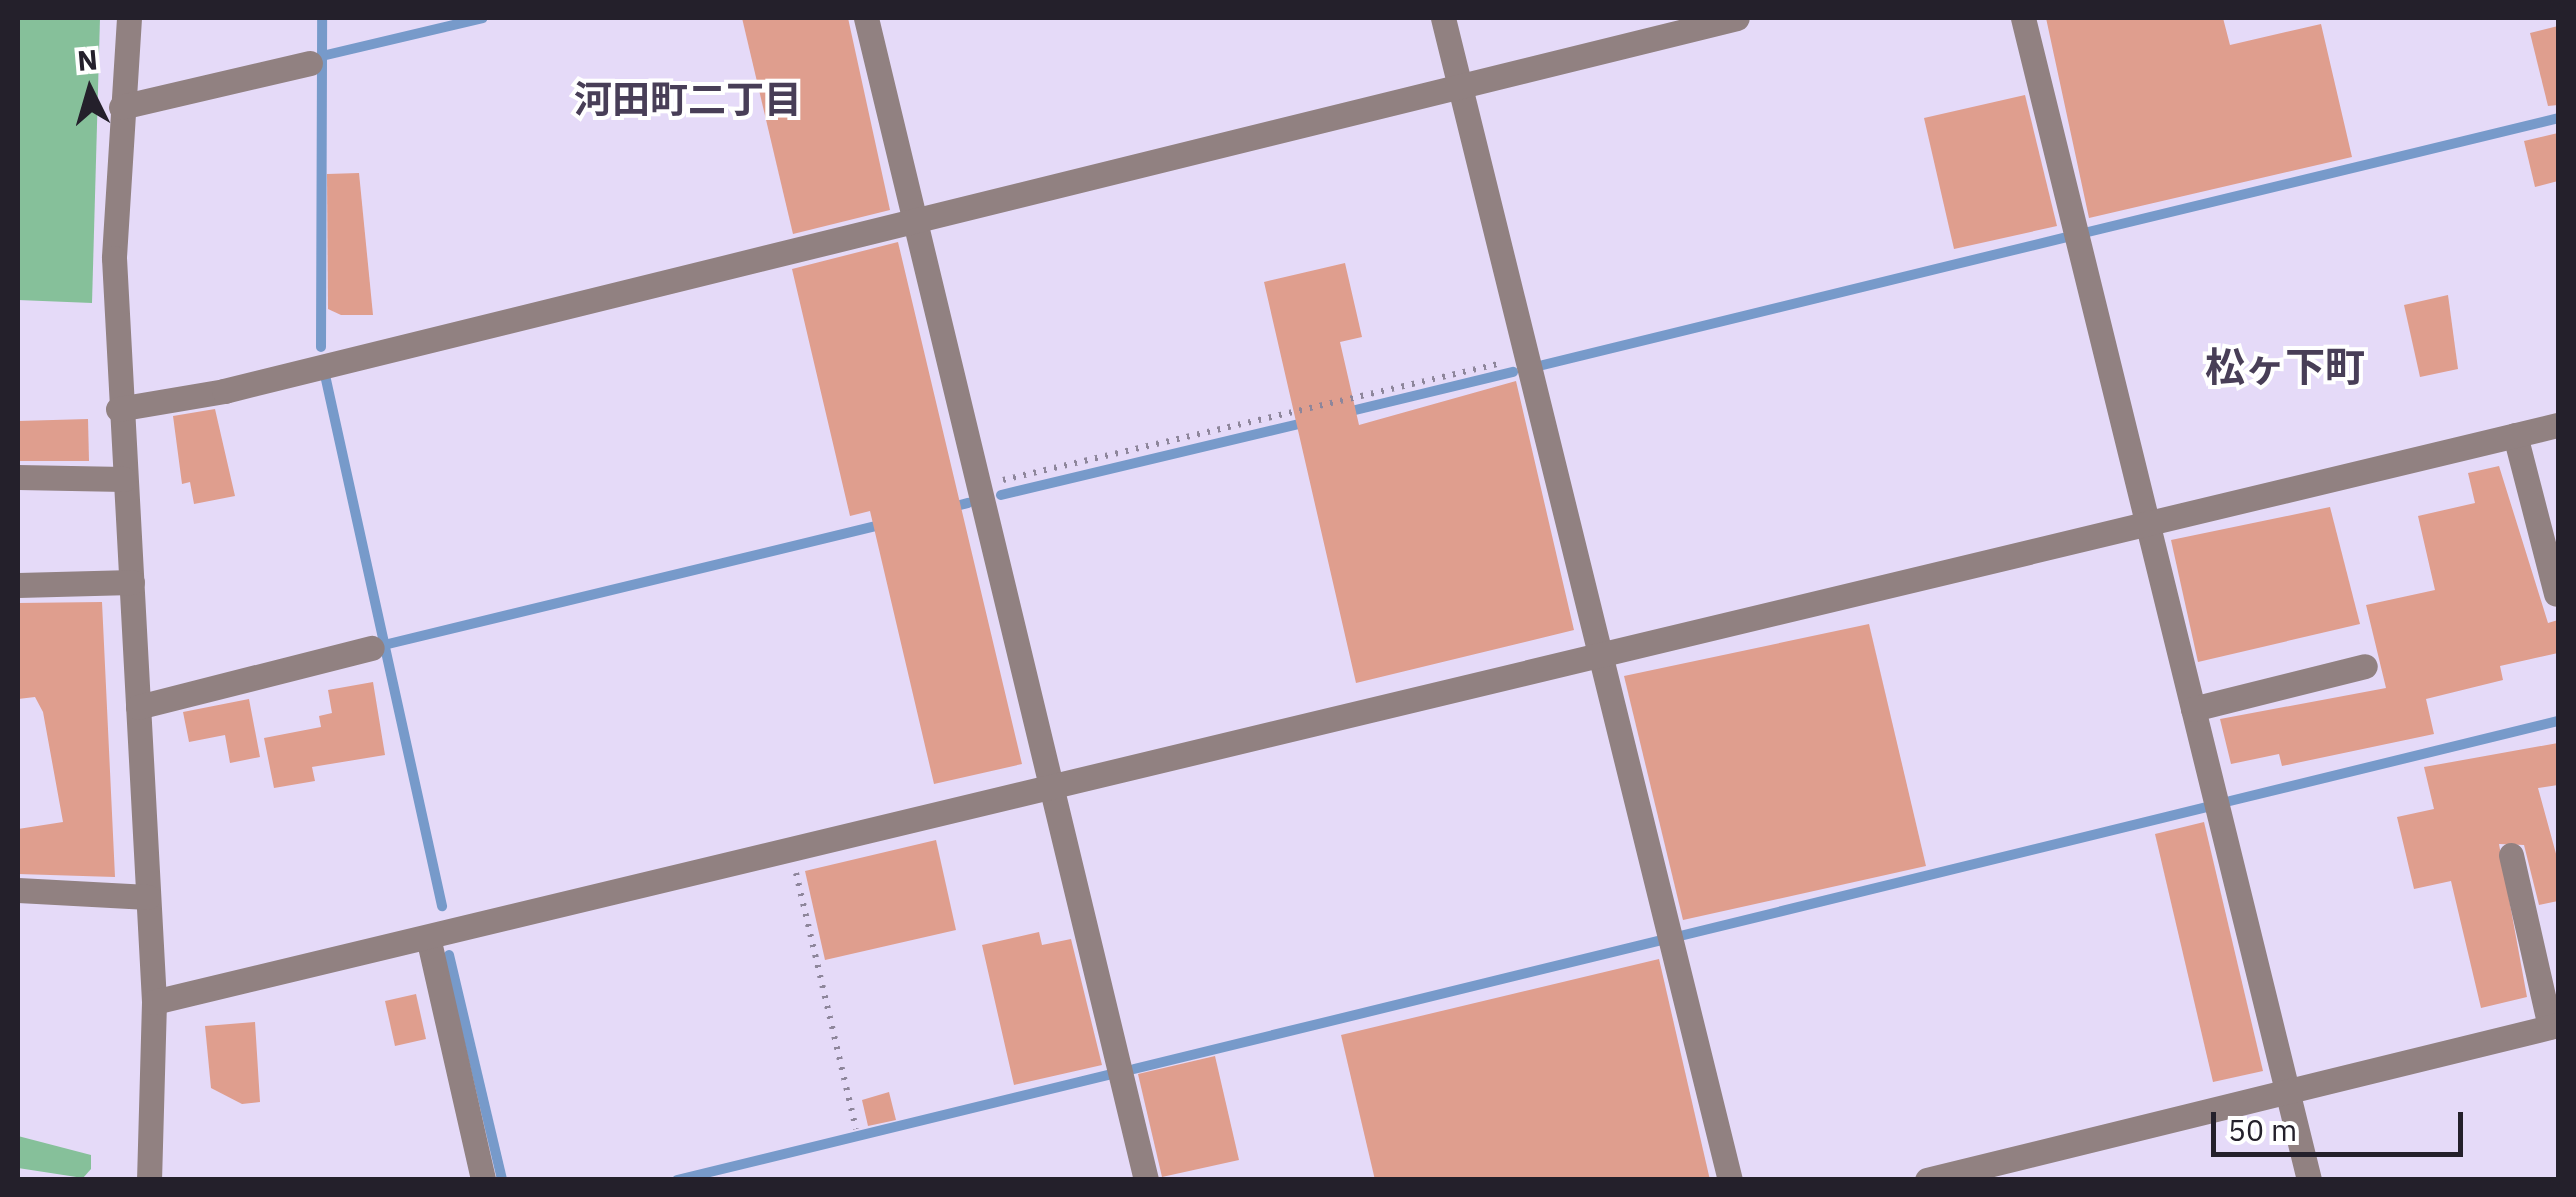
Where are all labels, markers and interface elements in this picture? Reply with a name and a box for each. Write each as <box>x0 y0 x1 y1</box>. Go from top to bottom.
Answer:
north arrow <box>40 40 140 140</box>
text: N <box>76 40 99 79</box>
district label: 河田町二丁目 <box>574 76 802 122</box>
district label: 松ヶ下町 <box>2205 342 2365 390</box>
scale bar <box>2216 1092 2468 1154</box>
text: 50 m <box>2228 1110 2297 1149</box>

